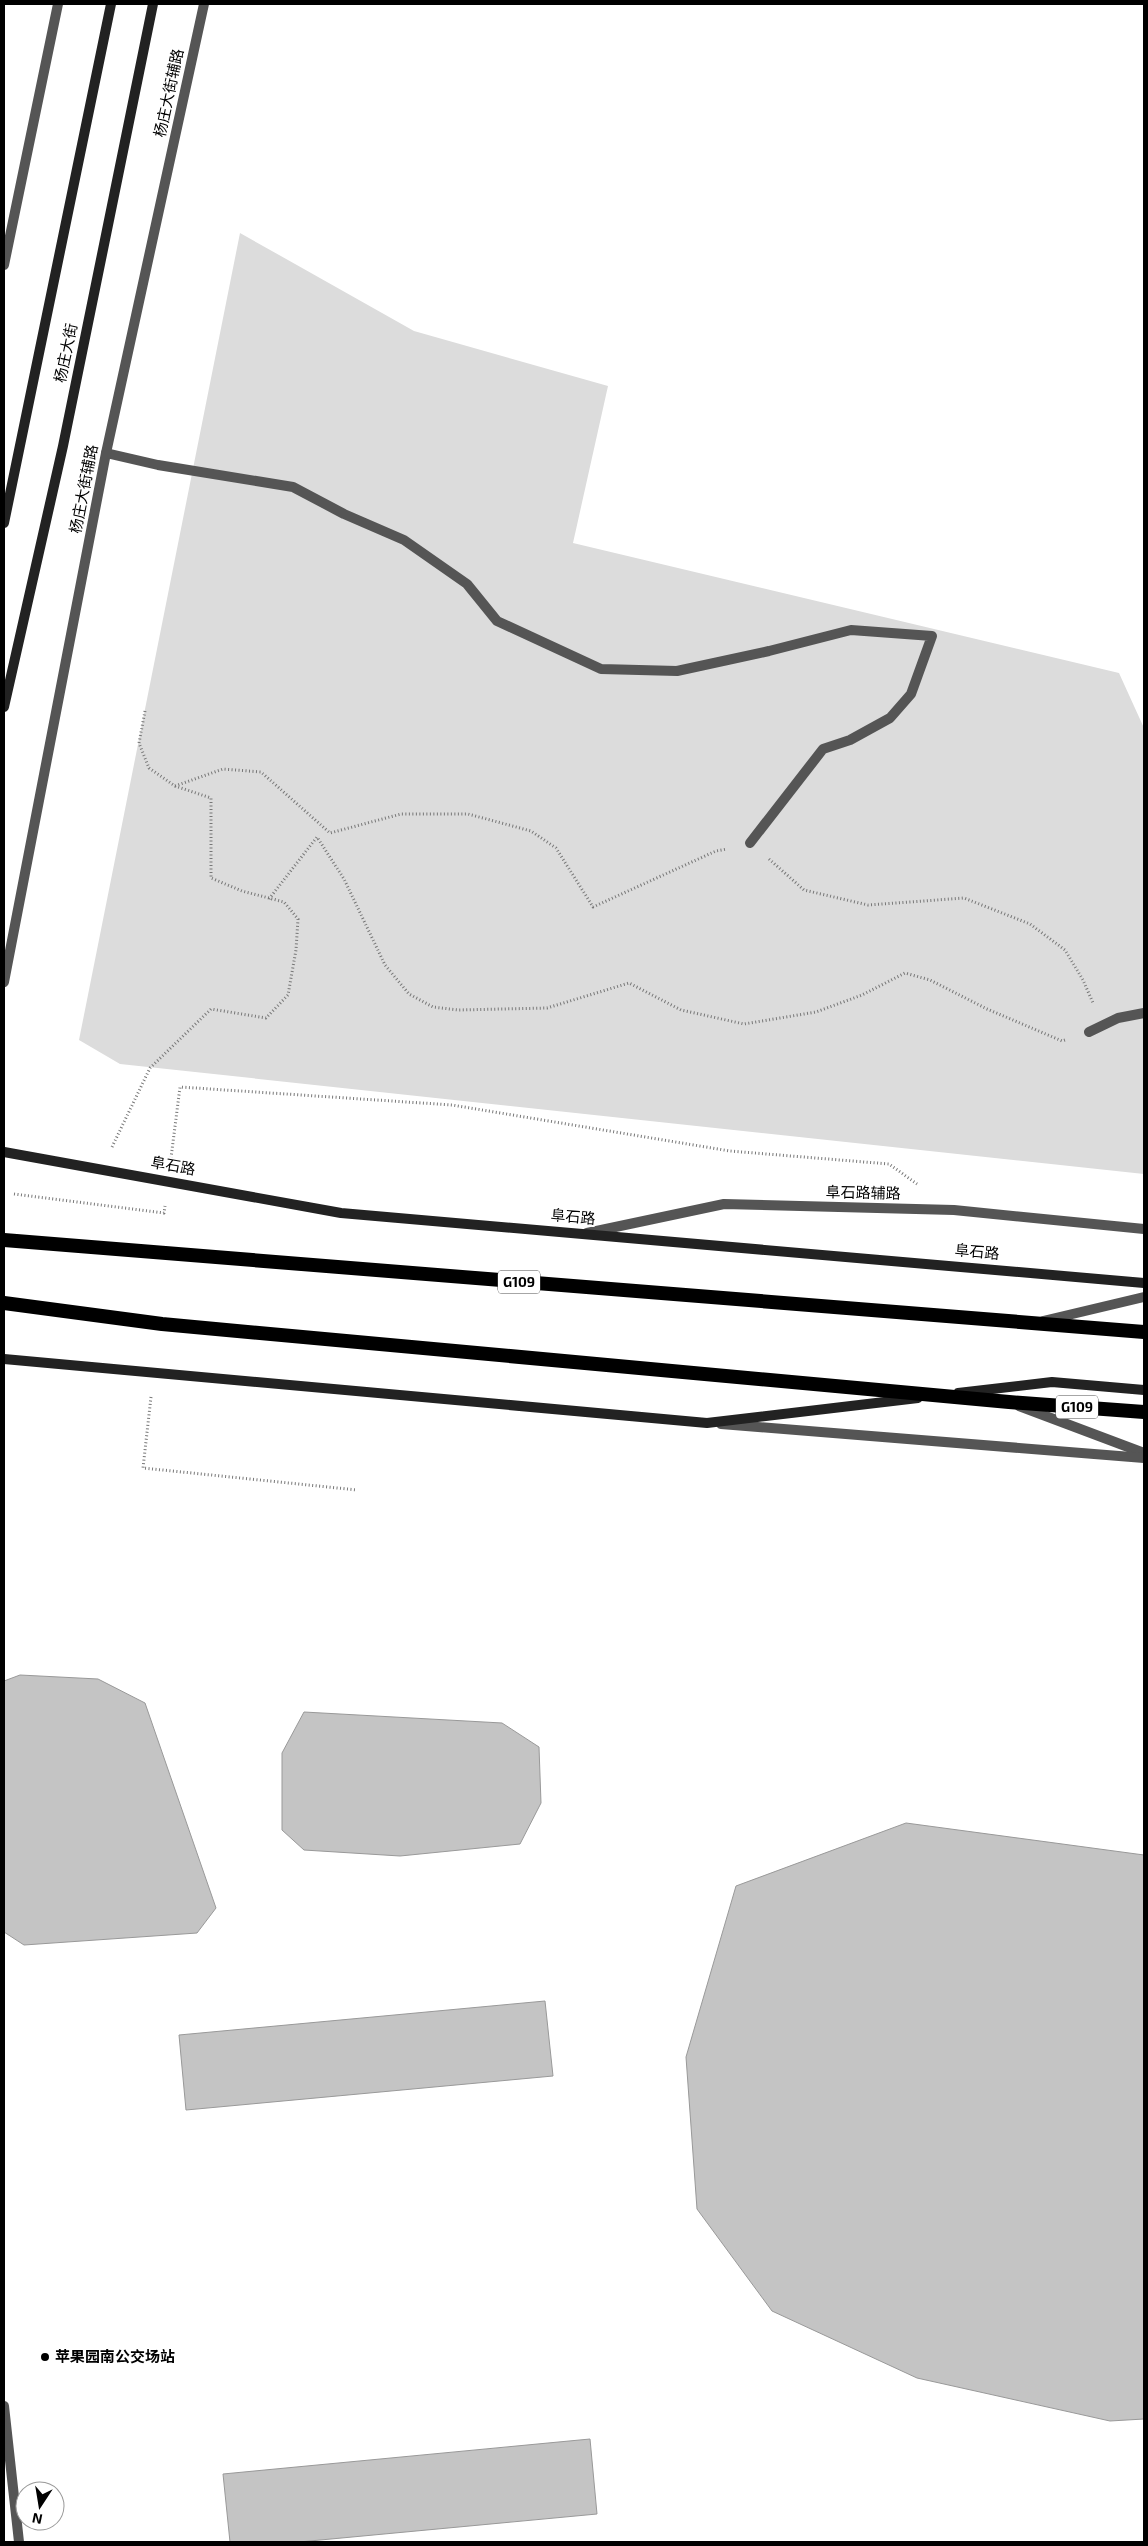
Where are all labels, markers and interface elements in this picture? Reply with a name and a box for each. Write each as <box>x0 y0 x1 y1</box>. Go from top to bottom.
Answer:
street label: 杨庄大街辅路 <box>150 47 186 139</box>
street label: 杨庄大街 <box>50 322 80 384</box>
street label: 杨庄大街辅路 <box>66 443 100 535</box>
street label: 阜石路 <box>149 1152 197 1178</box>
street label: 阜石路辅路 <box>825 1182 901 1202</box>
street label: 阜石路 <box>550 1205 596 1227</box>
street label: 阜石路 <box>954 1240 1000 1262</box>
road number: G109 <box>498 1270 540 1294</box>
road number: G109 <box>1056 1395 1098 1418</box>
place label: 苹果园南公交场站 <box>55 2347 175 2365</box>
marker: 苹果园南公交场站 <box>39 2351 51 2363</box>
north arrow <box>15 2481 65 2531</box>
text: N <box>30 2510 44 2529</box>

